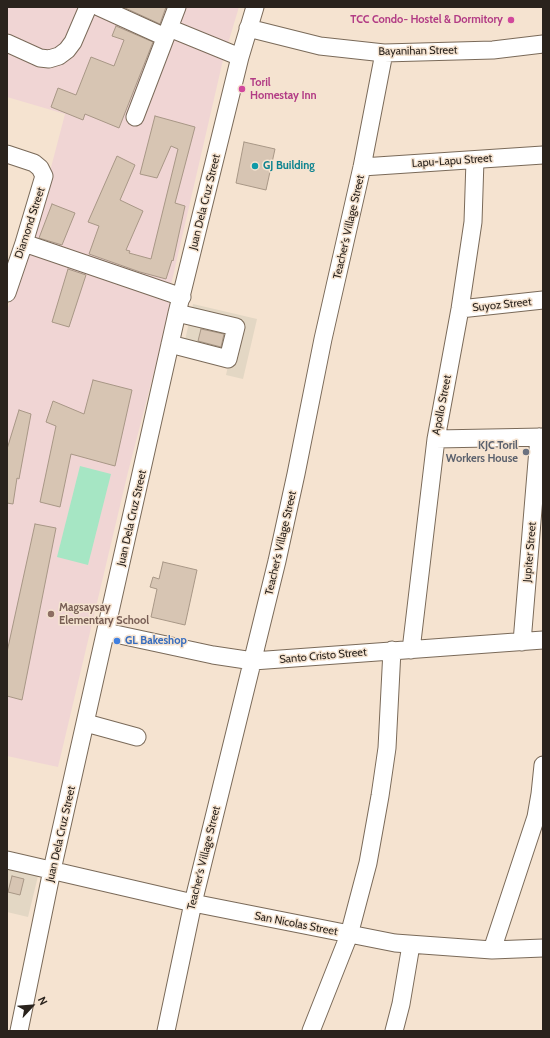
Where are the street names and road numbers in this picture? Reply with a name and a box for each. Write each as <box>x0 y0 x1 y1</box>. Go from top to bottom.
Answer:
street label: Bayanihan Street <box>378 44 458 58</box>
street label: Lapu-Lapu Street <box>411 152 493 170</box>
street label: Juan Dela Cruz Street <box>187 153 223 251</box>
street label: Teacher's Village Street <box>331 174 367 280</box>
street label: Diamond Street <box>12 186 48 260</box>
street label: Suyoz Street <box>472 295 532 315</box>
street label: Apollo Street <box>430 374 454 436</box>
street label: Juan Dela Cruz Street <box>115 469 149 567</box>
street label: Teacher's Village Street <box>263 490 299 596</box>
street label: Jupiter Street <box>521 521 539 583</box>
street label: Santo Cristo Street <box>279 646 367 666</box>
street label: Juan Dela Cruz Street <box>44 785 78 883</box>
street label: Teacher's Village Street <box>185 805 223 911</box>
street label: San Nicolas Street <box>253 909 339 939</box>

